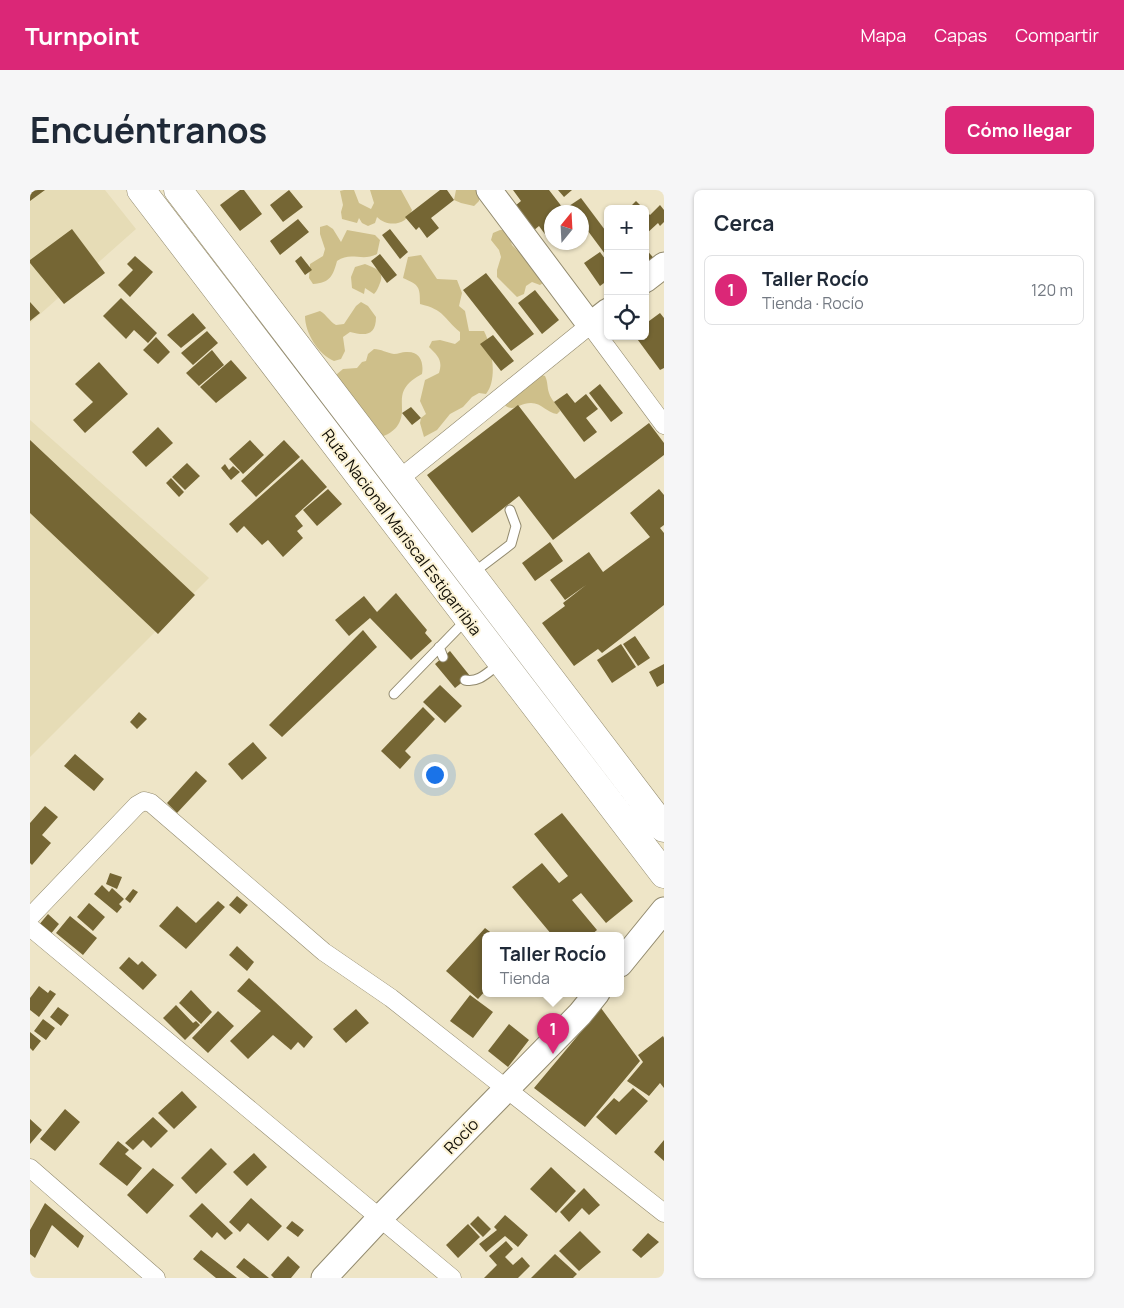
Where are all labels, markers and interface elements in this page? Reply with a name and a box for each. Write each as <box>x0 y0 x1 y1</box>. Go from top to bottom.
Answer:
text: Turnpoint <box>25 19 140 52</box>
text: Mapa <box>860 23 906 47</box>
text: Capas <box>934 23 987 47</box>
text: Compartir <box>1015 23 1099 47</box>
text: Encuéntranos <box>30 106 267 154</box>
button: Cómo llegar <box>945 106 1094 154</box>
north arrow <box>544 205 589 250</box>
map controls <box>604 205 649 340</box>
button: + <box>604 205 649 250</box>
text: Cerca <box>714 209 774 237</box>
button: − <box>604 250 649 295</box>
text: Taller Rocío <box>762 266 869 292</box>
text: 1 <box>727 279 735 301</box>
text: 120 m <box>1031 279 1073 301</box>
text: Tienda · Rocío <box>762 292 864 314</box>
button: locate <box>604 295 649 340</box>
street label: Ruta Nacional Mariscal Estigarribia <box>317 424 487 640</box>
your location <box>422 762 448 788</box>
popup <box>482 932 624 997</box>
text: Taller Rocío <box>500 941 606 967</box>
text: Tienda <box>500 967 550 989</box>
pin: 1 <box>537 1013 569 1054</box>
street label: Rocío <box>439 1113 483 1159</box>

